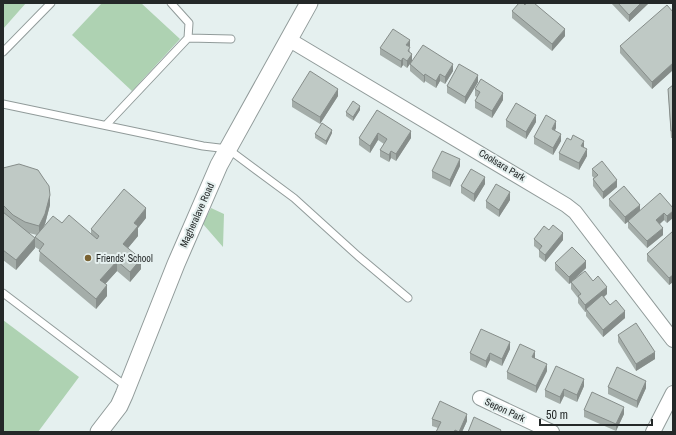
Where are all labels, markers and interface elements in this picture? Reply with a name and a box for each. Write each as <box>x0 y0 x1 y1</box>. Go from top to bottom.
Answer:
street label: Coolsara Park <box>476 146 528 184</box>
street label: Magheralave Road <box>177 181 217 249</box>
place label: Friends' School <box>96 252 153 265</box>
marker: Friends' School <box>83 253 93 263</box>
street label: Sepon Park <box>483 395 528 425</box>
scale bar <box>540 401 652 427</box>
text: 50 m <box>546 407 568 423</box>

